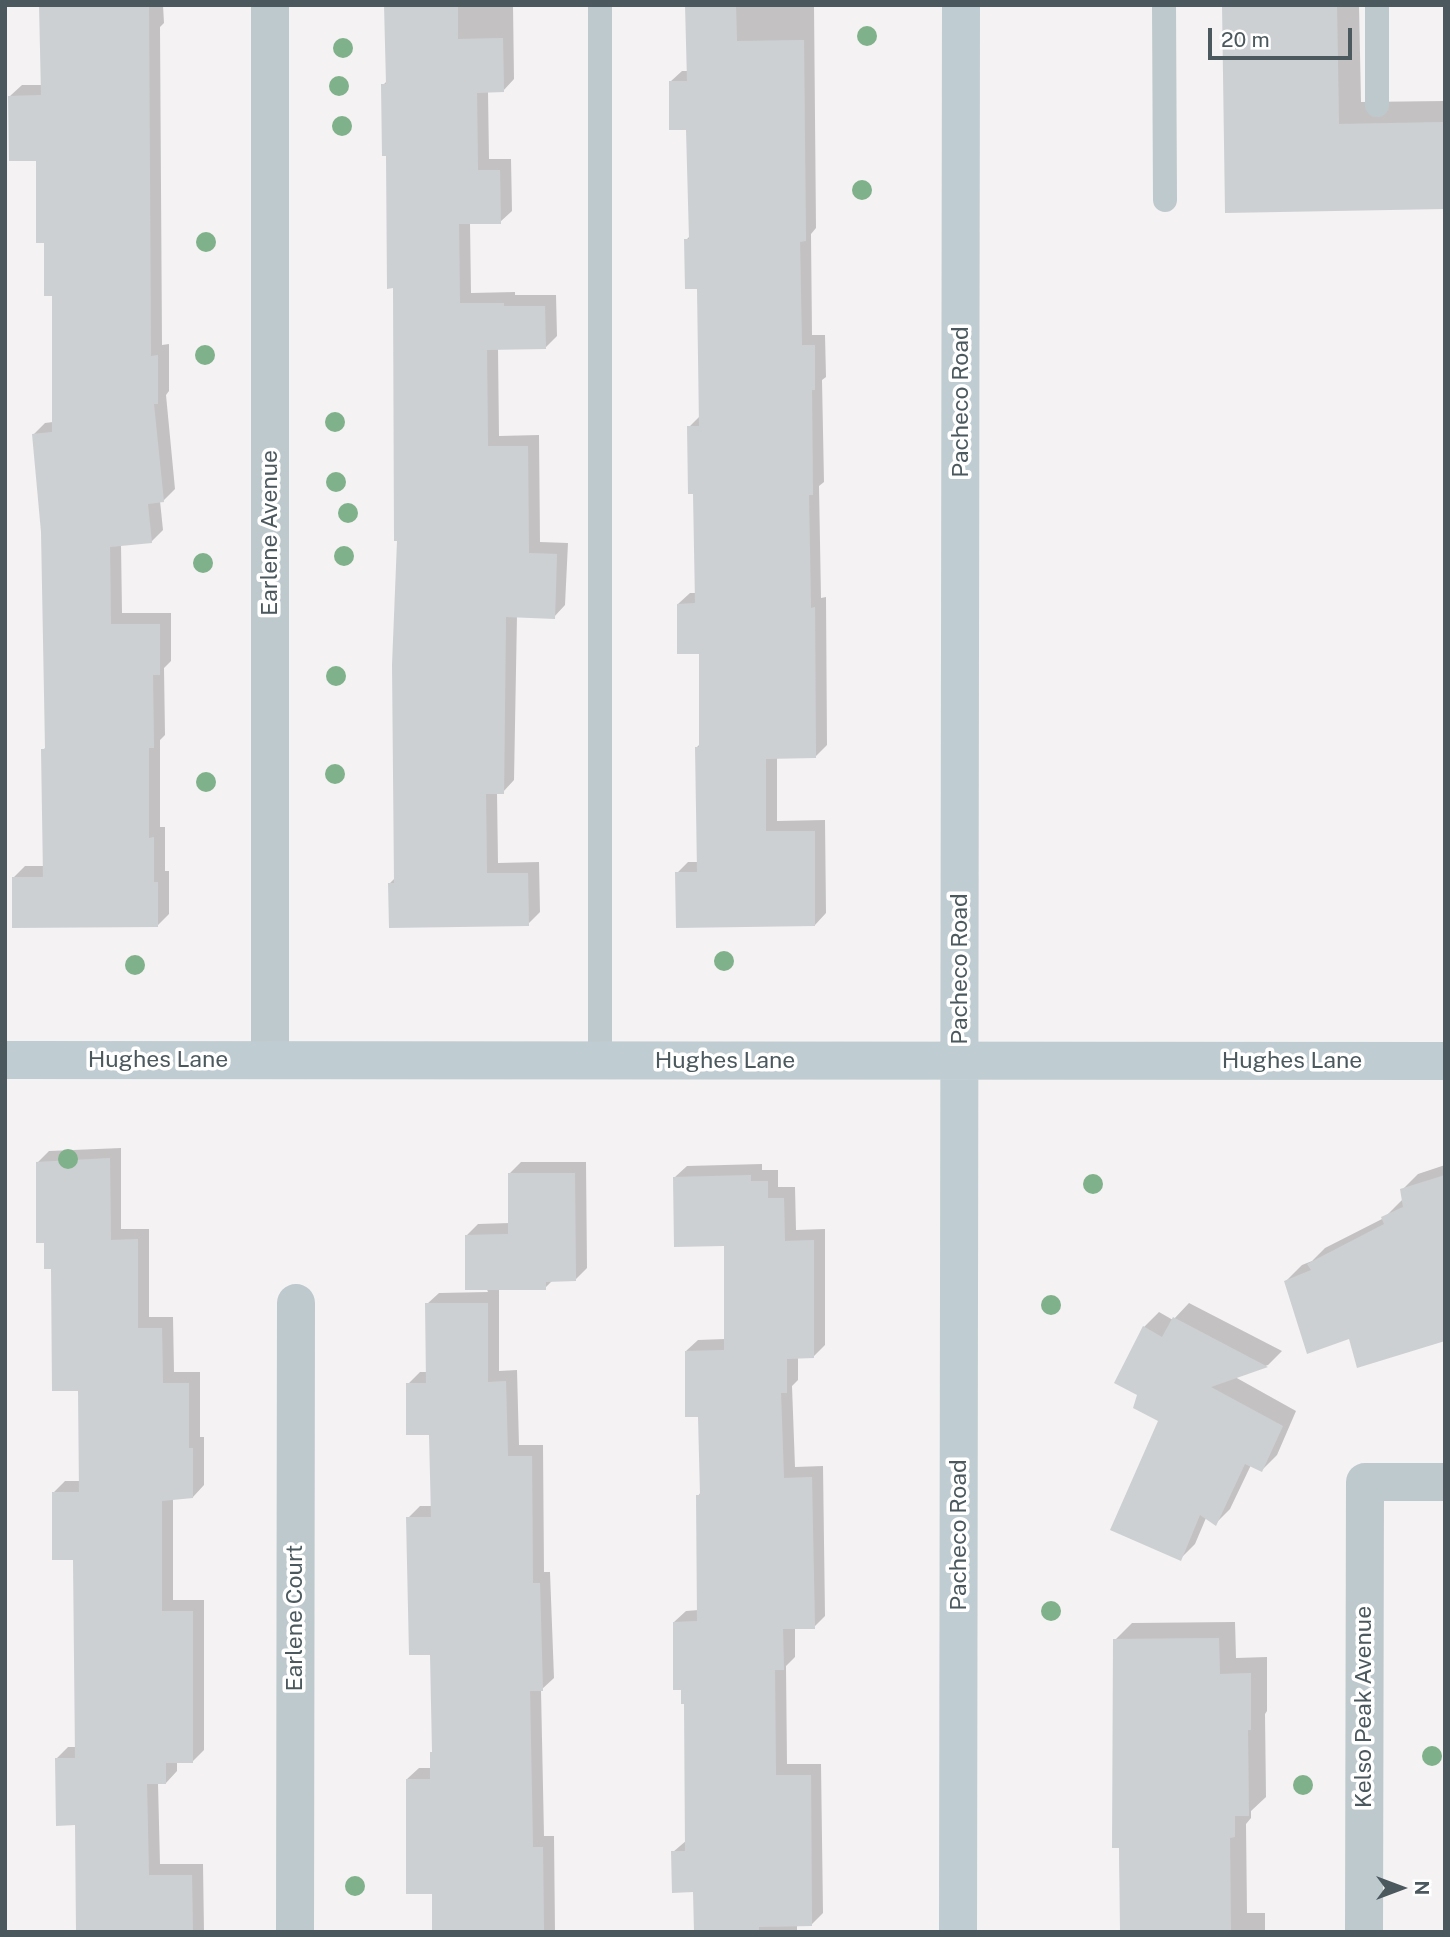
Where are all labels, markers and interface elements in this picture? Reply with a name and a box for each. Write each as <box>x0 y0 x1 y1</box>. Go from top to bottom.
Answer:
scale bar <box>1212 14 1356 58</box>
text: 20 m <box>1221 27 1270 52</box>
street label: Pacheco Road <box>947 326 975 478</box>
street label: Earlene Avenue <box>256 450 284 616</box>
street label: Pacheco Road <box>946 893 974 1045</box>
street label: Hughes Lane <box>88 1046 228 1074</box>
street label: Hughes Lane <box>655 1047 795 1075</box>
street label: Hughes Lane <box>1222 1047 1362 1075</box>
street label: Pacheco Road <box>945 1459 973 1611</box>
street label: Earlene Court <box>281 1544 309 1692</box>
street label: Kelso Peak Avenue <box>1350 1606 1378 1808</box>
north arrow <box>1366 1853 1436 1923</box>
text: N <box>1411 1881 1433 1895</box>

